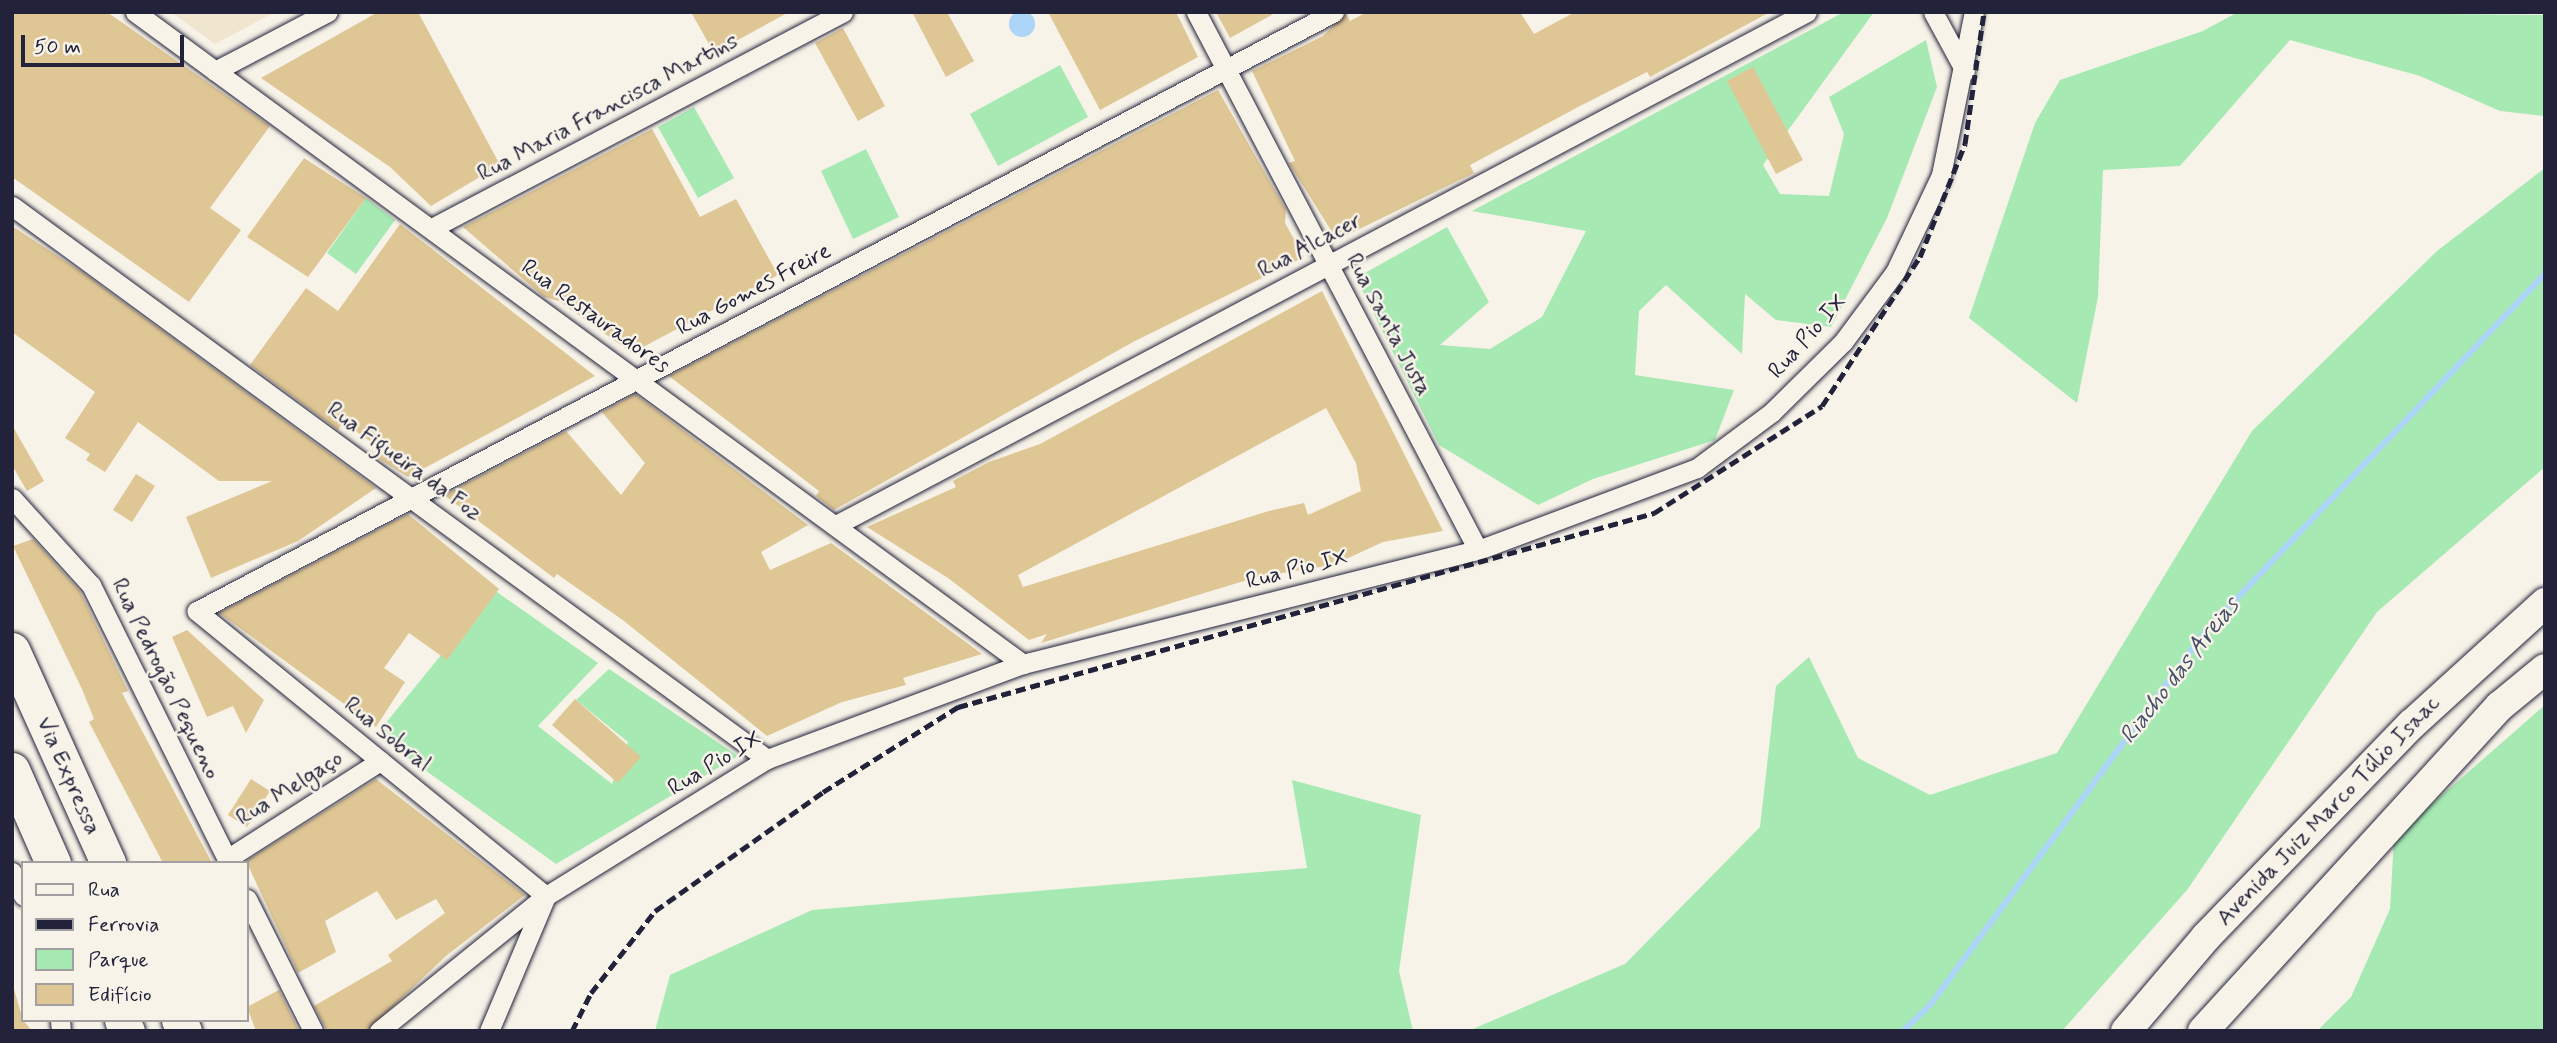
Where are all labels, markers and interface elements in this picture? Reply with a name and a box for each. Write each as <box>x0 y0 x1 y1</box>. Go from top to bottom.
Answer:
scale bar <box>24 21 187 65</box>
street label: Rua Maria Francisca Martins <box>473 27 743 189</box>
text: 50 m <box>34 33 81 61</box>
street label: Rua Alcacer <box>1253 207 1367 285</box>
street label: Rua Gomes Freire <box>672 238 836 342</box>
street label: Rua Santa Justa <box>1339 249 1437 401</box>
street label: Rua Restauradores <box>515 254 675 380</box>
street label: Rua Pio IX <box>1764 290 1852 384</box>
street label: Rua Figueira da Foz <box>322 397 486 527</box>
street label: Rua Pio IX <box>1244 544 1350 596</box>
street label: Rua Pedrogão Pequeno <box>106 577 224 781</box>
water label: Riacho das Areias <box>2114 593 2246 749</box>
street label: Avenida Juiz Marco Túlio Isaac <box>2212 690 2446 932</box>
street label: Rua Sobral <box>338 692 436 778</box>
street label: Via Expressa <box>29 711 107 841</box>
street label: Rua Pio IX <box>664 726 766 802</box>
street label: Rua Melgaço <box>232 745 348 833</box>
legend <box>21 861 248 1022</box>
text: Rua <box>88 876 120 904</box>
text: Ferrovia <box>88 911 159 939</box>
text: Parque <box>88 946 148 974</box>
text: Edifício <box>88 981 152 1009</box>

